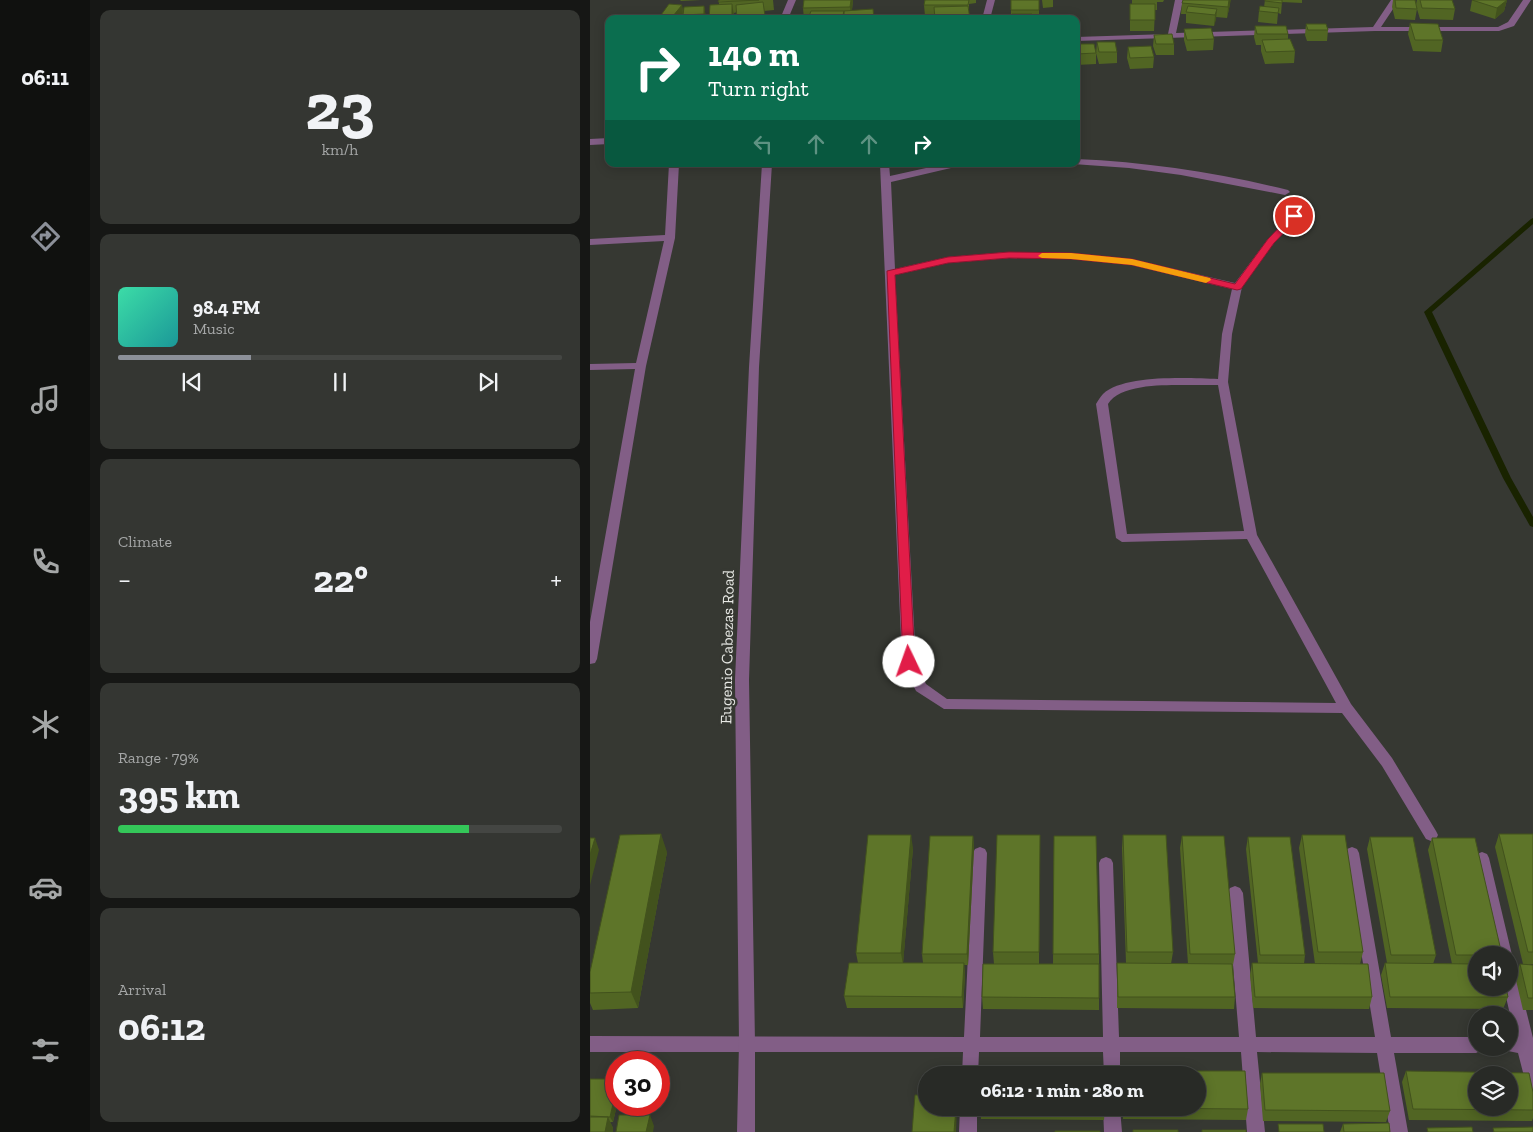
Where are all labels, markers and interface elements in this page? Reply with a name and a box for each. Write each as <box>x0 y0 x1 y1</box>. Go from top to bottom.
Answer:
text: 140 m <box>708 33 799 75</box>
icon: right <box>625 35 690 100</box>
text: 06:11 <box>21 64 69 91</box>
text: 23 <box>305 68 375 146</box>
text: Turn right <box>708 75 809 102</box>
icon: left <box>749 130 777 158</box>
icon: ahead <box>802 130 830 158</box>
icon: ahead <box>855 130 883 158</box>
icon: right <box>908 130 936 158</box>
text: km/h <box>322 140 358 159</box>
pin <box>1273 195 1315 237</box>
icon: arrive <box>1280 202 1308 230</box>
icon: directions <box>28 219 63 254</box>
text: 98.4 FM <box>193 296 260 319</box>
text: Music <box>193 319 235 338</box>
icon: previous <box>178 368 206 396</box>
icon: pause <box>326 368 354 396</box>
icon: next <box>474 368 502 396</box>
icon: music <box>28 382 63 417</box>
text: Climate <box>118 532 172 551</box>
icon: phone <box>28 544 63 579</box>
text: 22° <box>313 556 368 602</box>
text: − <box>118 563 131 596</box>
text: + <box>550 563 562 596</box>
street label: Eugenio Cabezas Road <box>716 569 738 724</box>
position arrow <box>882 635 934 687</box>
icon: climate <box>28 707 63 742</box>
text: Range · 79% <box>118 748 199 767</box>
text: 395 km <box>118 772 240 818</box>
icon: car <box>28 870 63 905</box>
map controls <box>1468 946 1518 1116</box>
button: sound <box>1468 946 1518 996</box>
text: Arrival <box>118 980 166 999</box>
text: 06:12 <box>118 1004 205 1050</box>
button: search <box>1468 1006 1518 1056</box>
icon: filters <box>28 1033 63 1068</box>
speed limit sign: 30 <box>605 1051 670 1116</box>
button: layers <box>1468 1066 1518 1116</box>
text: 06:12 · 1 min · 280 m <box>980 1079 1144 1102</box>

